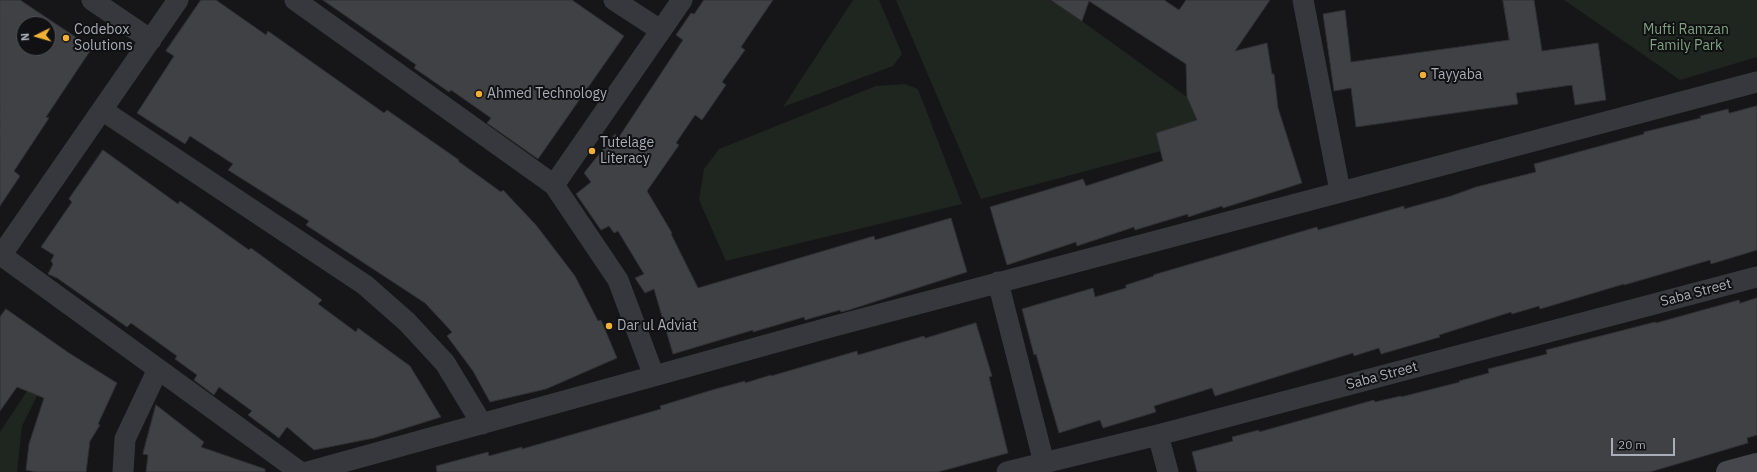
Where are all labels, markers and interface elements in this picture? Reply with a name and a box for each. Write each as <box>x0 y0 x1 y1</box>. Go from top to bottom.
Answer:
north arrow <box>16 16 56 56</box>
place label: Codebox Solutions <box>74 22 133 54</box>
park label: Mufti Ramzan Family Park <box>1643 22 1729 54</box>
text: N <box>18 32 32 42</box>
marker: Codebox Solutions <box>61 33 71 43</box>
place label: Tayyaba <box>1431 67 1482 83</box>
marker: Tayyaba <box>1418 70 1428 80</box>
place label: Ahmed Technology <box>487 86 607 102</box>
marker: Ahmed Technology <box>474 89 484 99</box>
place label: Tutelage Literacy <box>600 135 654 168</box>
marker: Tutelage Literacy <box>587 146 597 156</box>
street label: Saba Street <box>1659 275 1733 311</box>
place label: Dar ul Adviat <box>617 318 697 334</box>
marker: Dar ul Adviat <box>604 321 614 331</box>
street label: Saba Street <box>1345 358 1419 394</box>
scale bar <box>1613 430 1677 456</box>
text: 20 m <box>1618 437 1646 452</box>

